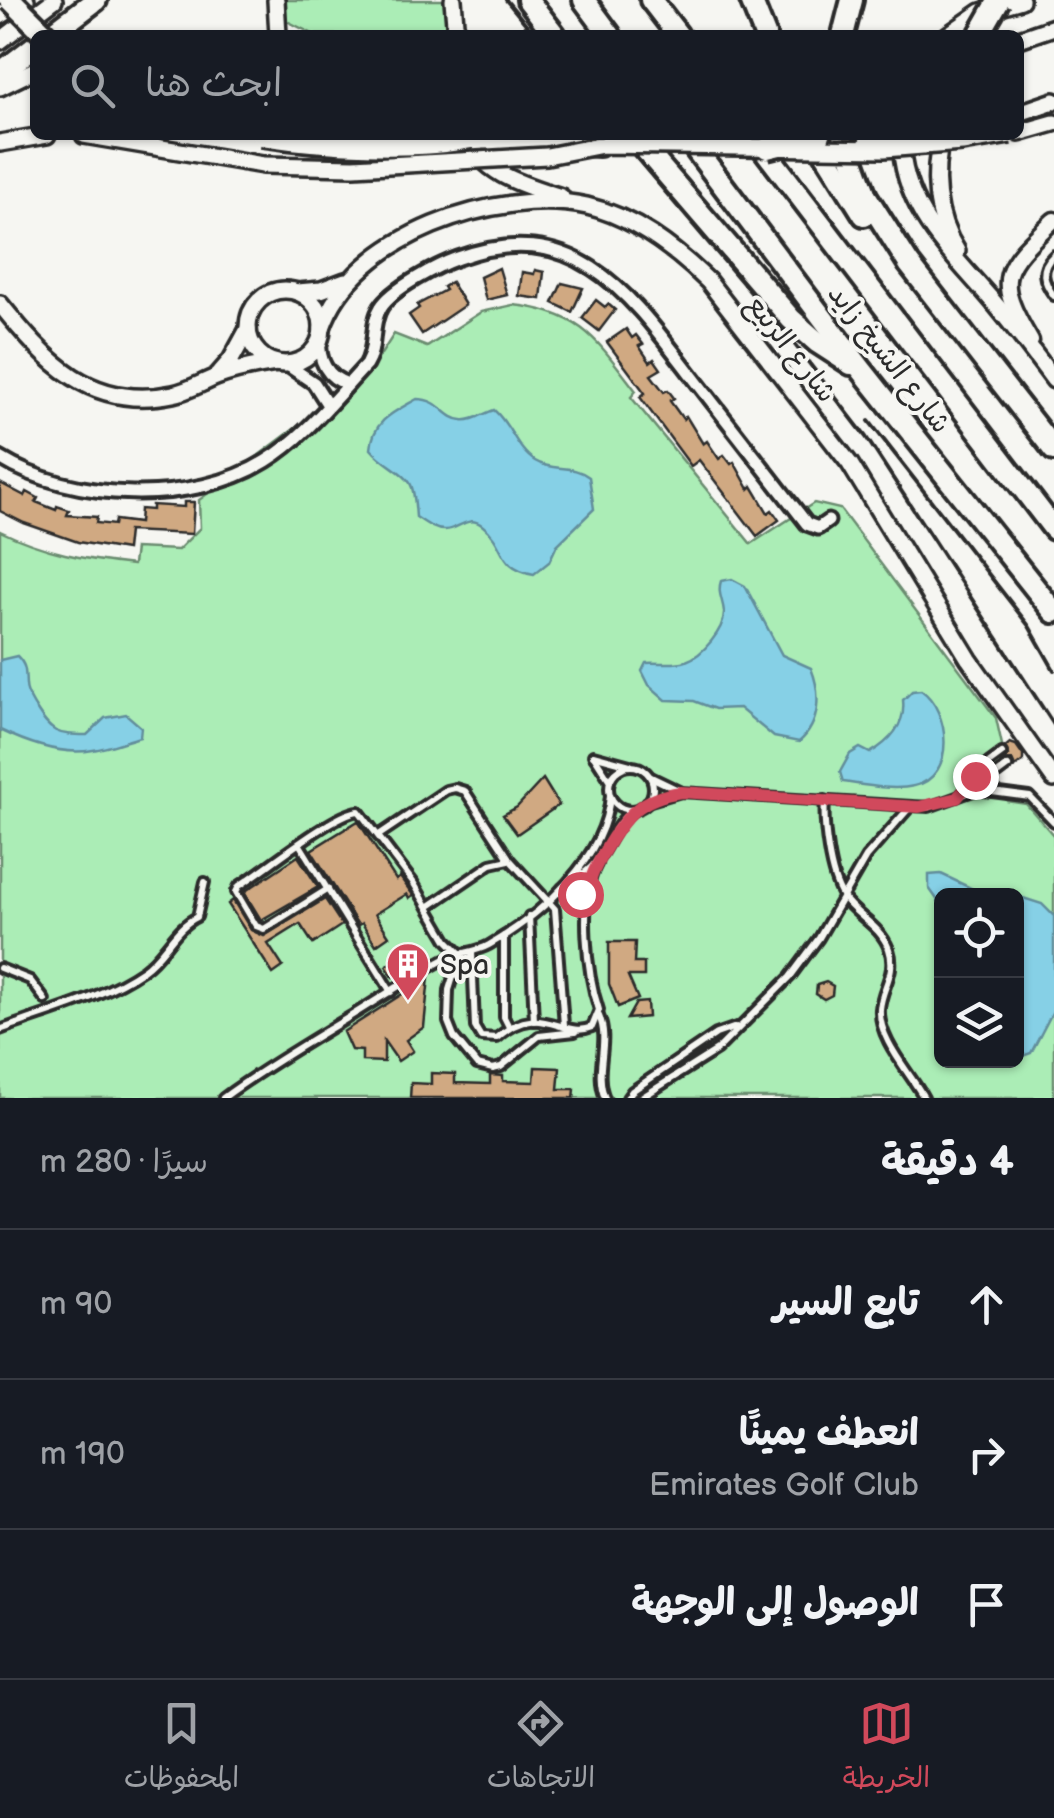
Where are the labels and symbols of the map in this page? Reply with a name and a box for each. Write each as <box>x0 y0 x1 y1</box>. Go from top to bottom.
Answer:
street label: شارع الشيخ زايد <box>819 278 957 441</box>
street label: شارع الربيع <box>737 289 843 410</box>
route end <box>953 754 999 800</box>
route start <box>558 872 604 918</box>
building icon: Spa <box>385 941 431 1002</box>
place label: Spa <box>440 949 489 982</box>

